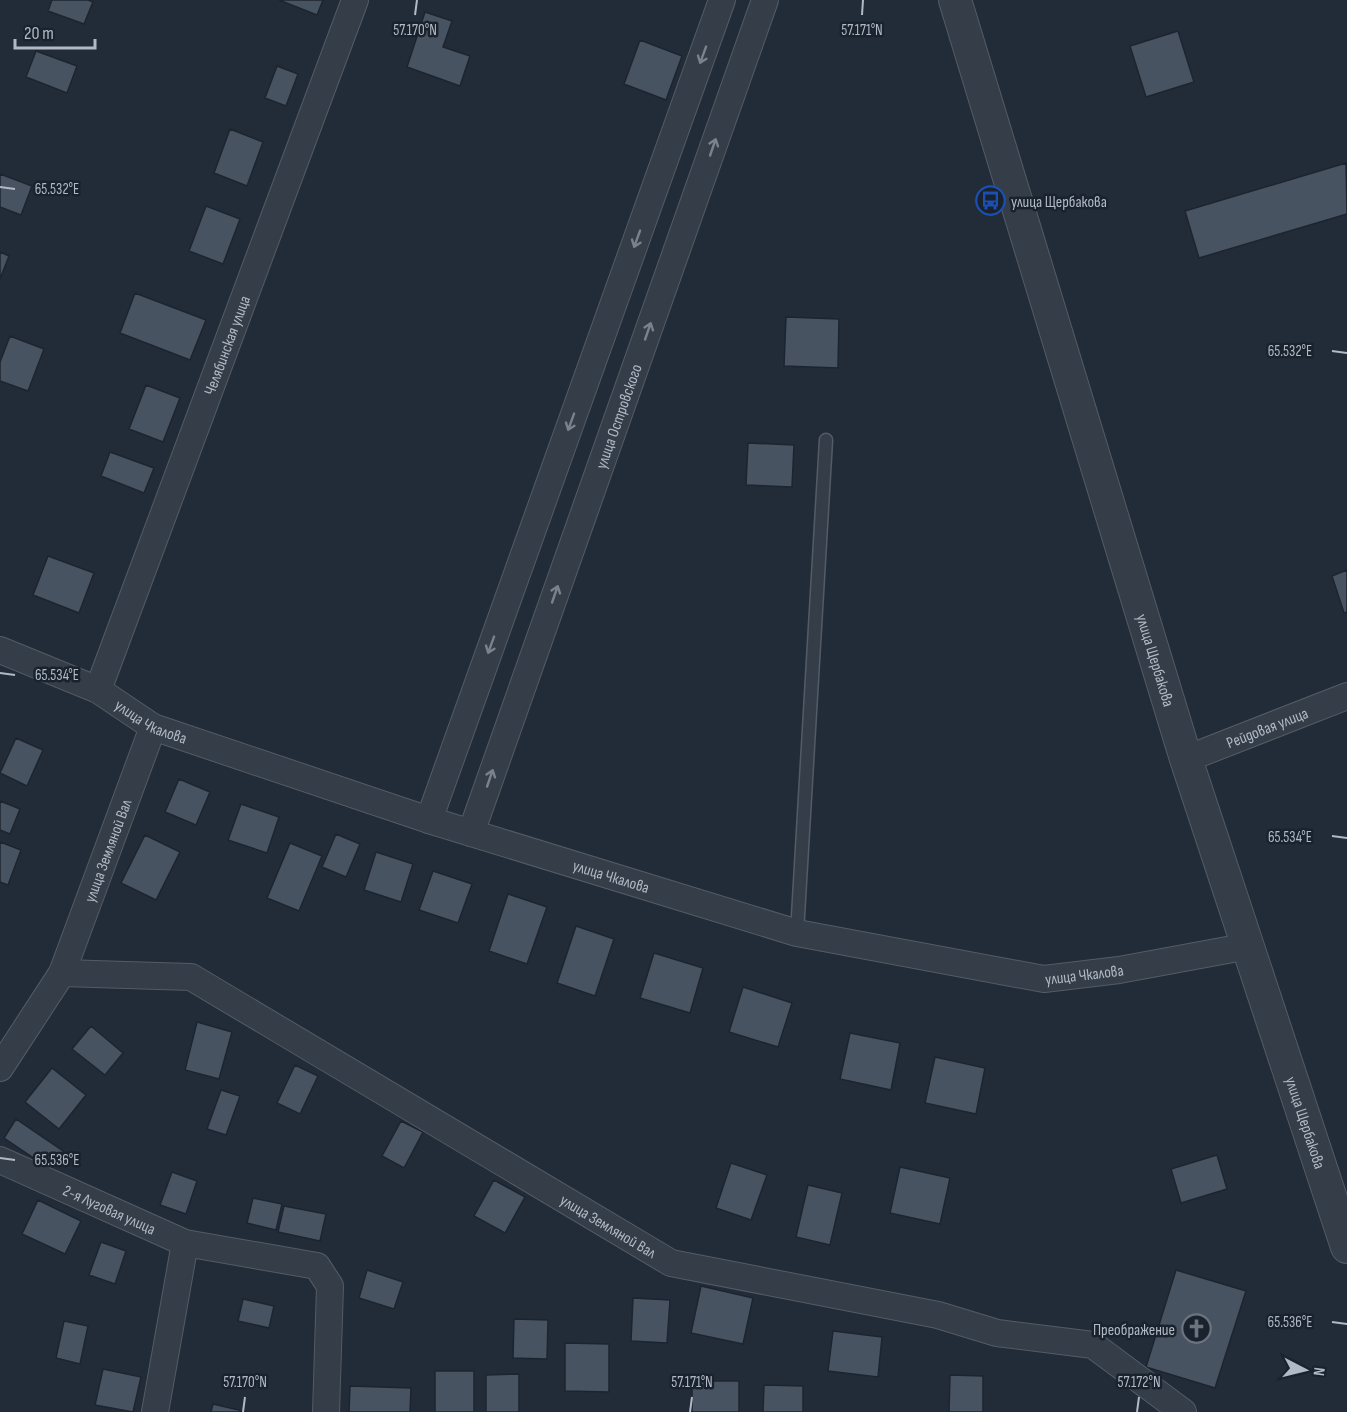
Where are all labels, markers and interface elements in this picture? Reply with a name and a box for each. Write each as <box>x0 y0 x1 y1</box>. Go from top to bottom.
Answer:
scale bar <box>15 12 94 50</box>
text: 57.170°N <box>393 21 437 40</box>
text: 57.171°N <box>841 21 883 40</box>
text: 20 m <box>24 23 54 44</box>
one-way arrow <box>696 45 707 64</box>
one-way arrow <box>709 138 720 157</box>
text: 65.532°E <box>35 180 79 199</box>
bus stop icon: улица Щербакова <box>974 185 1006 217</box>
place label: улица Щербакова <box>1011 193 1107 212</box>
one-way arrow <box>630 229 641 248</box>
street label: Челябинская улица <box>201 293 255 398</box>
one-way arrow <box>644 322 655 341</box>
text: 65.532°E <box>1268 342 1312 361</box>
street label: улица Островского <box>592 362 647 472</box>
one-way arrow <box>565 412 576 431</box>
one-way arrow <box>551 585 562 604</box>
street label: улица Щербакова <box>1131 612 1178 709</box>
one-way arrow <box>485 635 496 654</box>
text: 65.534°E <box>35 666 79 685</box>
street label: улица Чкалова <box>111 696 189 749</box>
street label: Рейдовая улица <box>1224 704 1311 753</box>
one-way arrow <box>486 769 497 787</box>
street label: улица Земляной Вал <box>81 796 137 905</box>
text: 65.534°E <box>1268 828 1312 847</box>
street label: улица Чкалова <box>570 857 651 898</box>
street label: улица Чкалова <box>1044 961 1125 990</box>
street label: улица Щербакова <box>1280 1074 1329 1171</box>
text: 65.536°E <box>35 1151 79 1170</box>
street label: 2-я Луговая улица <box>60 1181 158 1239</box>
street label: улица Земляной Вал <box>556 1191 660 1263</box>
church icon: Преображение <box>1180 1313 1212 1345</box>
text: 65.536°E <box>1268 1313 1312 1332</box>
place label: Преображение <box>1093 1321 1175 1340</box>
north arrow <box>1275 1340 1335 1400</box>
text: N <box>1308 1366 1328 1377</box>
text: 57.170°N <box>223 1373 267 1392</box>
text: 57.171°N <box>671 1373 713 1392</box>
text: 57.172°N <box>1117 1373 1161 1392</box>

